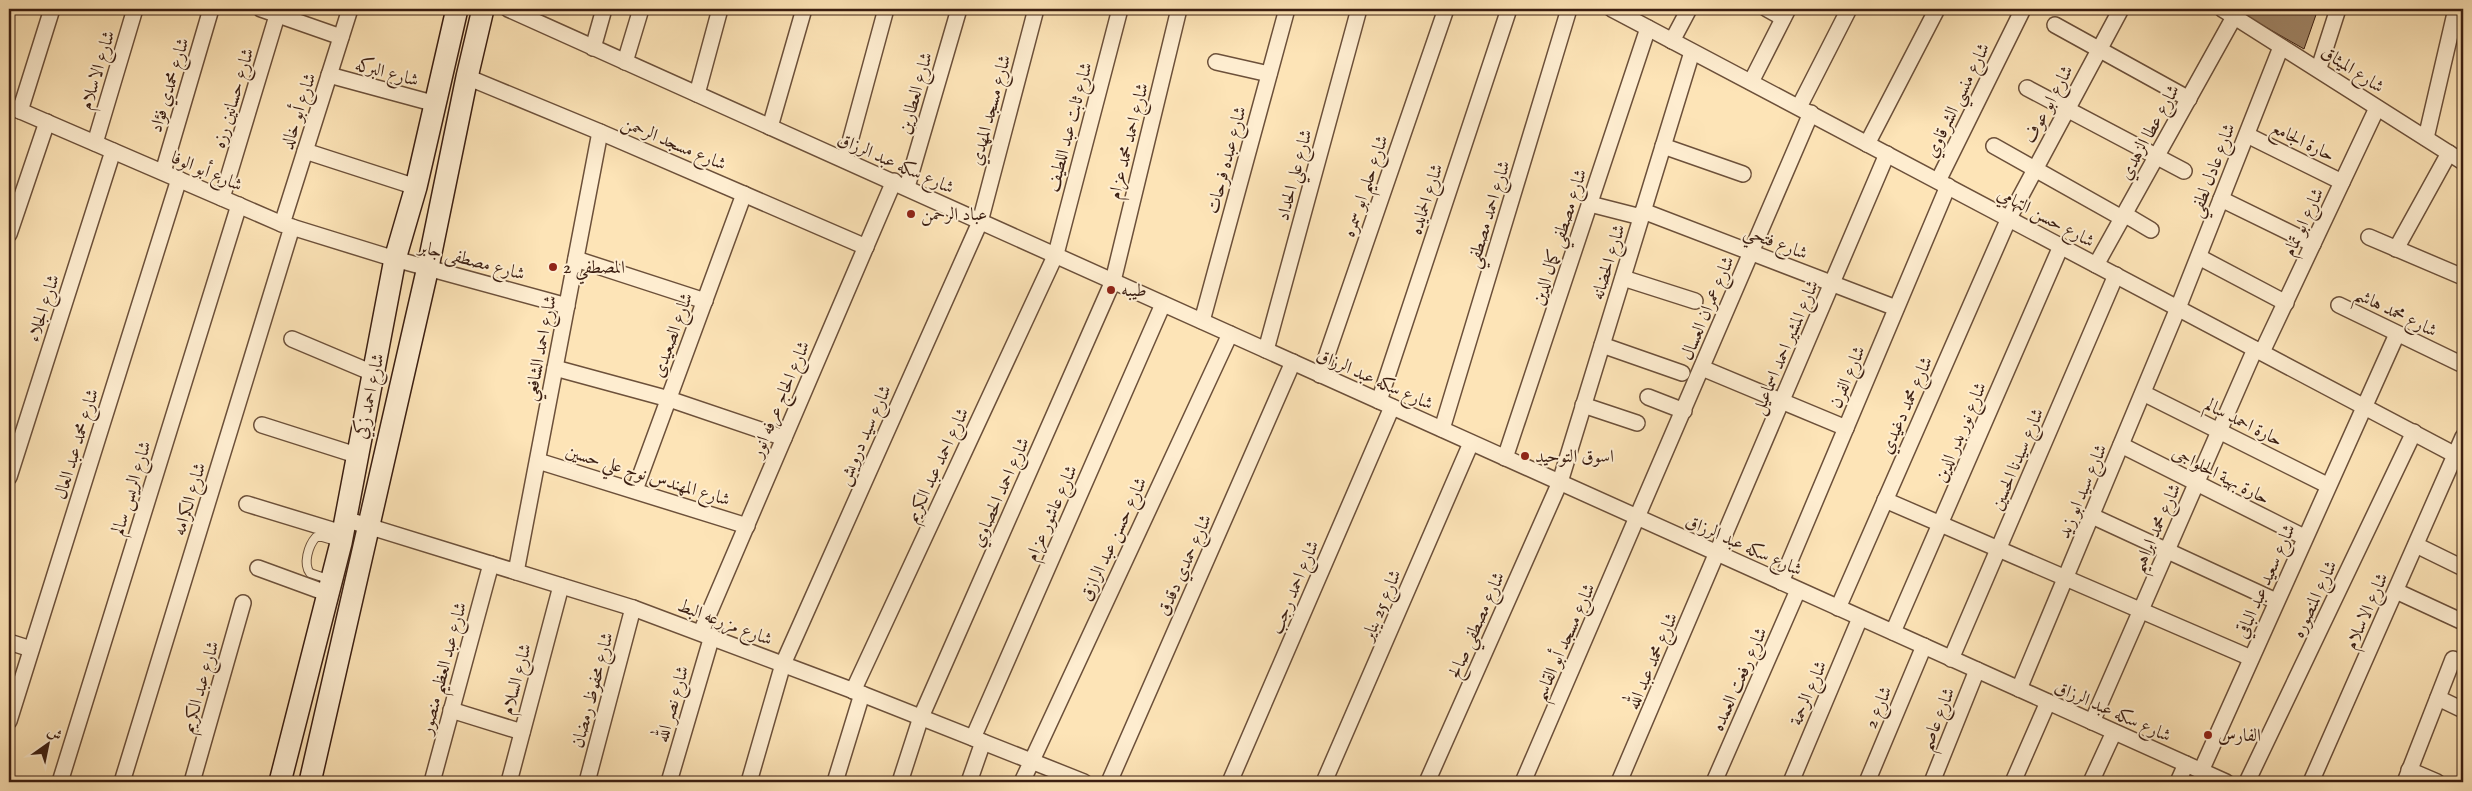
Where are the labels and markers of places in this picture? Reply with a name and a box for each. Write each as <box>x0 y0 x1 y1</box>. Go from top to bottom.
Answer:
place label: عباد الرحمن <box>921 204 987 227</box>
marker: عباد الرحمن <box>905 208 917 220</box>
place label: المصطفي 2 <box>563 257 625 285</box>
marker: المصطفي 2 <box>547 261 559 273</box>
place label: طيبه <box>1121 280 1147 303</box>
marker: طيبه <box>1105 284 1117 296</box>
place label: اسوق التوحيد <box>1535 446 1614 469</box>
marker: اسوق التوحيد <box>1519 450 1531 462</box>
place label: الفارس <box>2218 725 2261 748</box>
marker: الفارس <box>2202 729 2214 741</box>

